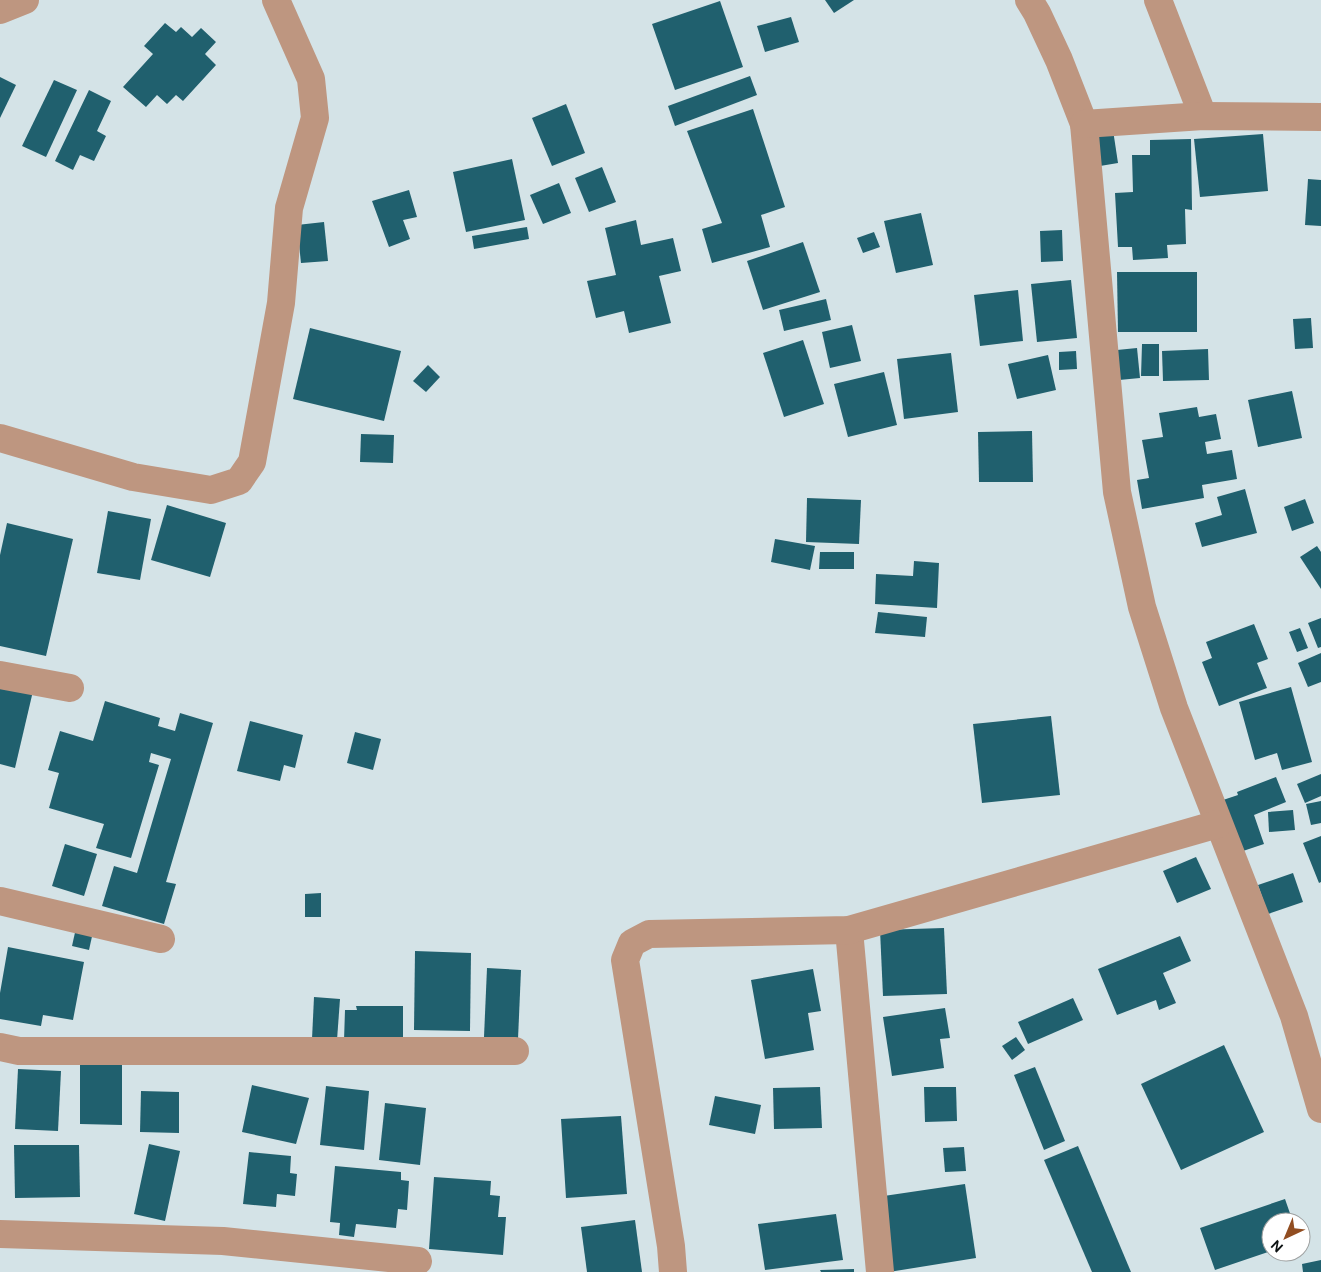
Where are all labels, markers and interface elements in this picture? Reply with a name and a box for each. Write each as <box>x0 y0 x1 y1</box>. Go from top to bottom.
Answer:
north arrow <box>1261 1212 1311 1262</box>
text: N <box>1267 1236 1287 1256</box>

